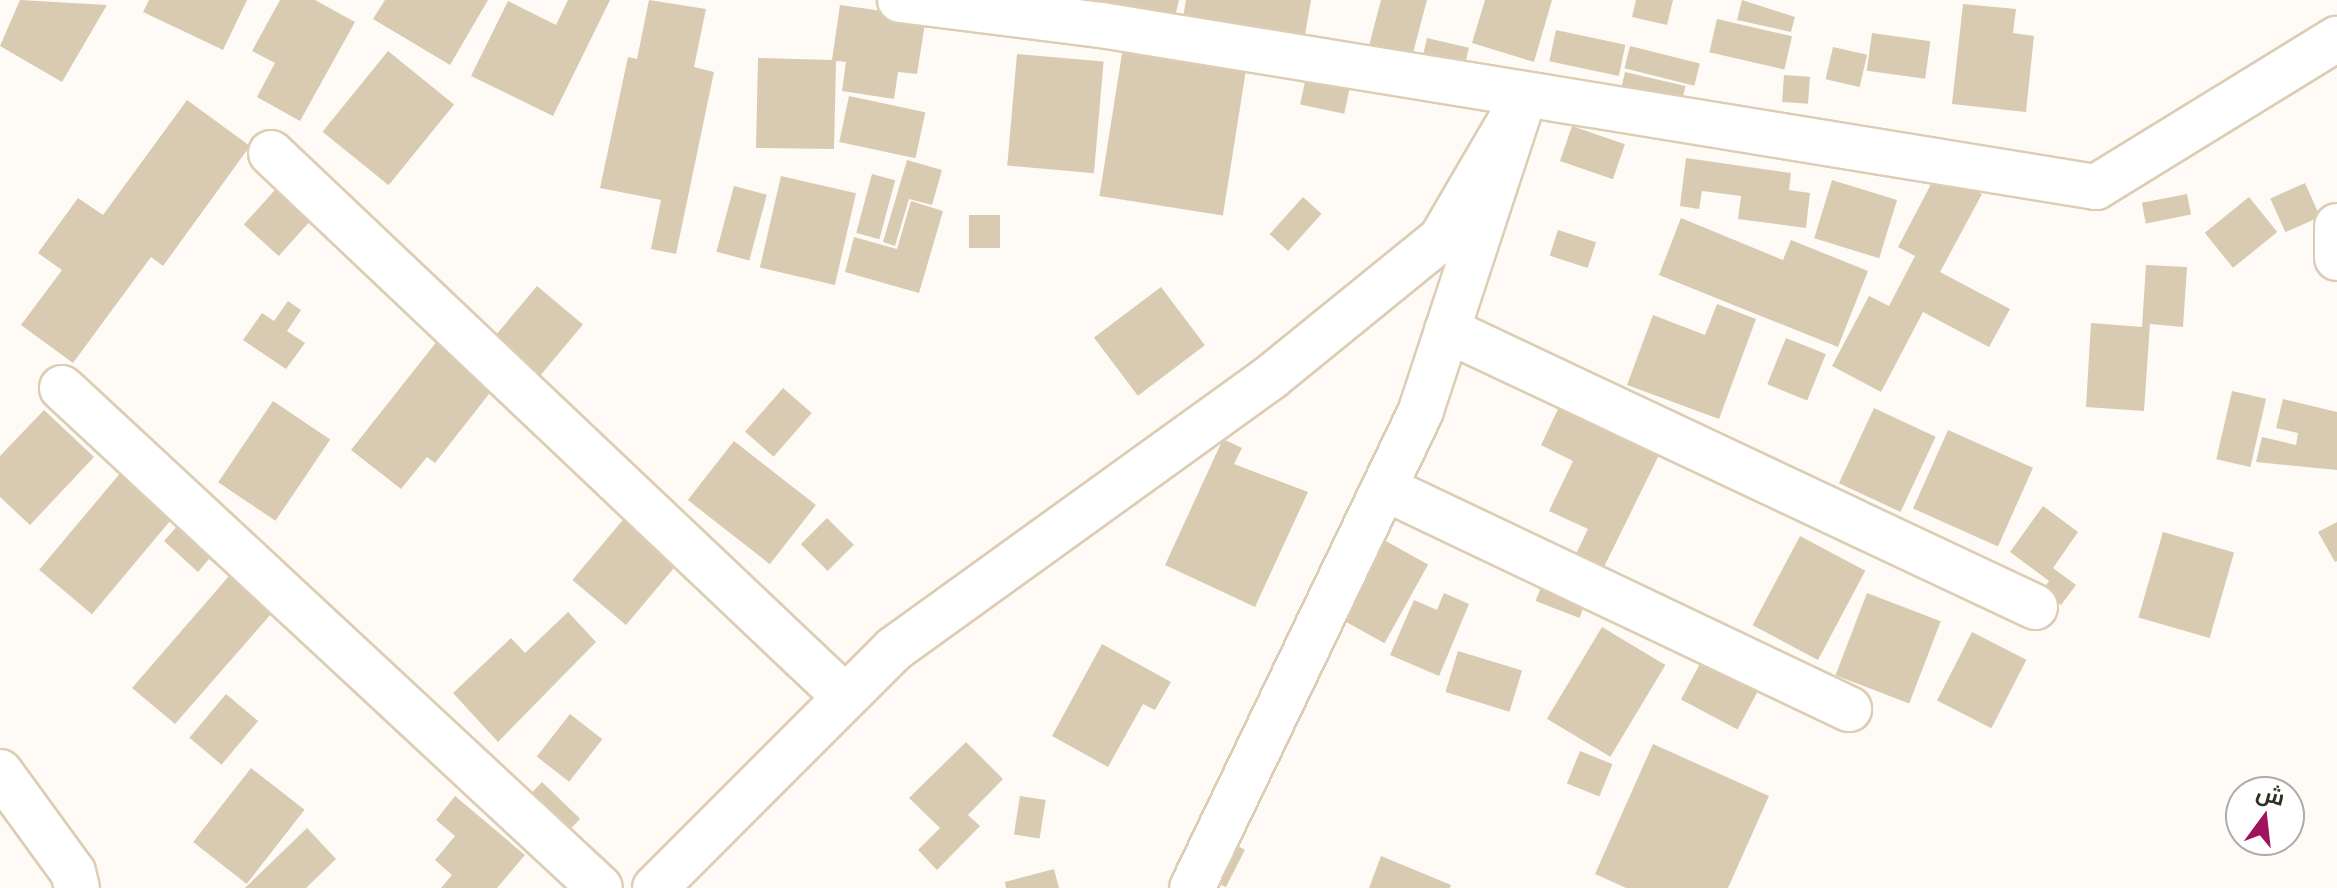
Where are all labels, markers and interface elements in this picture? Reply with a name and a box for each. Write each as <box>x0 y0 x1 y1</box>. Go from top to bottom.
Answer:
north arrow <box>2225 776 2305 856</box>
text: ش <box>2253 778 2288 812</box>

